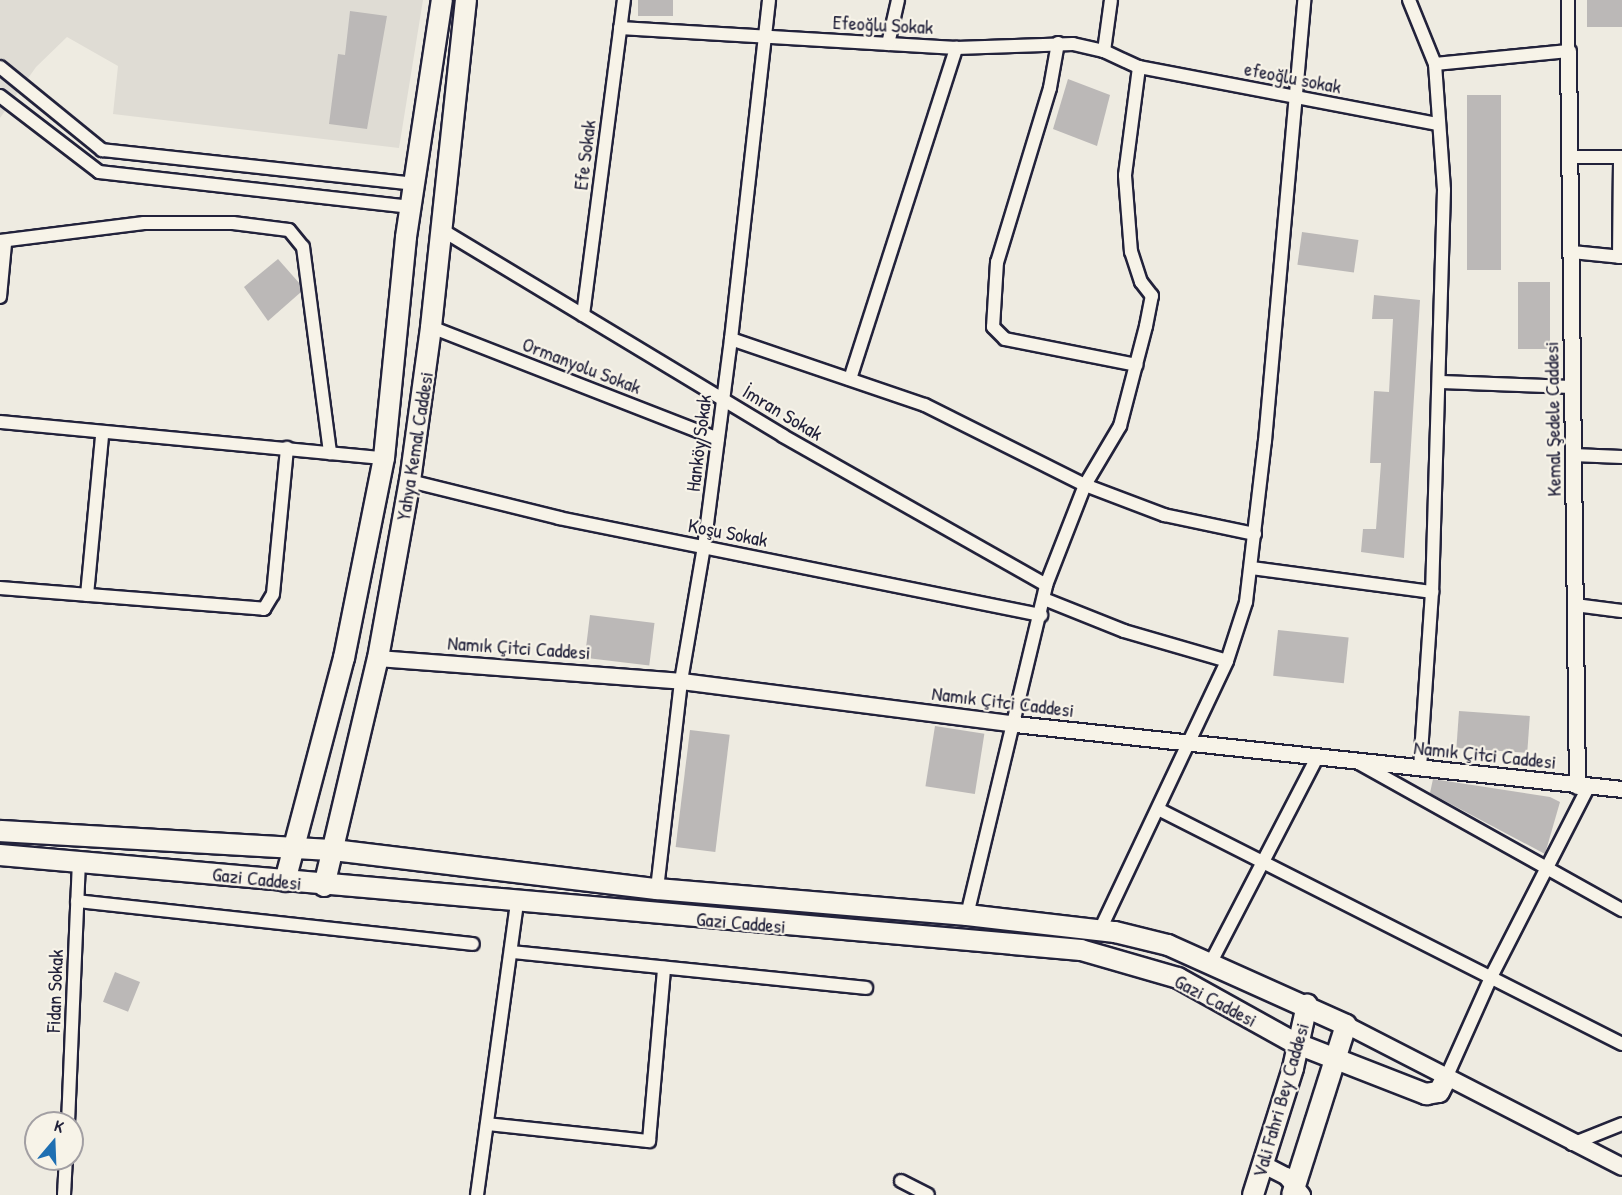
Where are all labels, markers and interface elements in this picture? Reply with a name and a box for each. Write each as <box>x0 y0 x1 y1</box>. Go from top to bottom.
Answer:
street label: Efeoğlu Sokak <box>832 9 934 39</box>
street label: efeoğlu sokak <box>1243 56 1343 98</box>
street label: Efe Sokak <box>568 119 600 191</box>
street label: Ormanyolu Sokak <box>519 331 645 399</box>
street label: Kemal Şedele Caddesi <box>1539 341 1565 497</box>
street label: Yahya Kemal Caddesi <box>390 370 438 522</box>
street label: İmran Sokak <box>739 379 827 445</box>
street label: Hanköy Sokak <box>680 393 716 493</box>
street label: Koşu Sokak <box>686 513 770 551</box>
street label: Namık Çitci Caddesi <box>447 630 591 664</box>
street label: Namık Çitci Caddesi <box>930 680 1076 722</box>
street label: Namık Çitci Caddesi <box>1413 735 1557 773</box>
street label: Gazi Caddesi <box>211 861 303 895</box>
street label: Gazi Caddesi <box>695 906 787 938</box>
street label: Fidan Sokak <box>41 949 67 1033</box>
street label: Gazi Caddesi <box>1171 968 1261 1032</box>
street label: Vali Fahri Bey Caddesi <box>1246 1020 1314 1180</box>
north arrow <box>24 1111 84 1171</box>
text: K <box>52 1114 67 1138</box>

